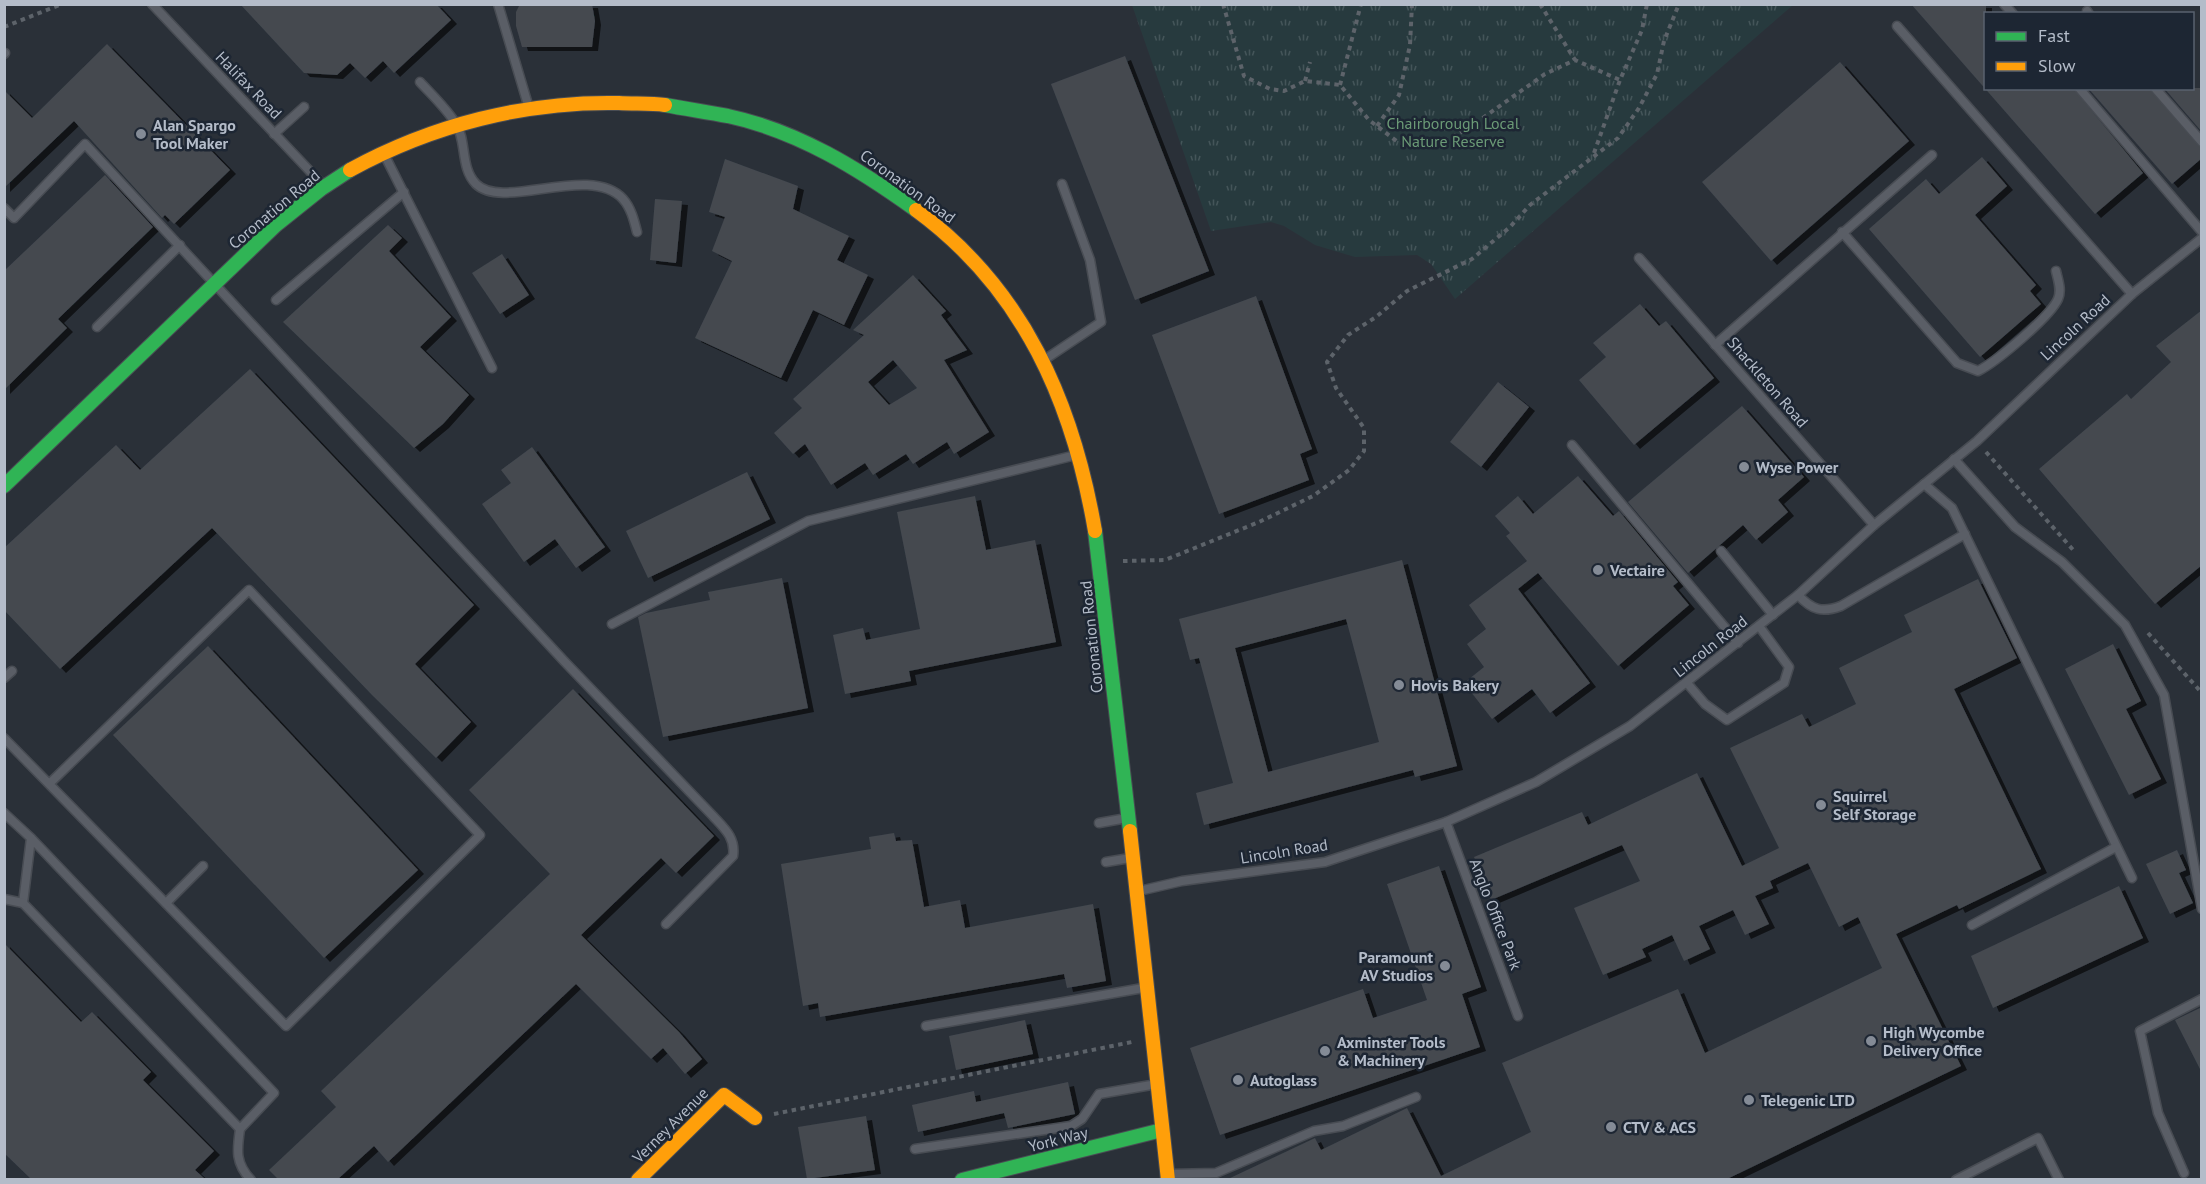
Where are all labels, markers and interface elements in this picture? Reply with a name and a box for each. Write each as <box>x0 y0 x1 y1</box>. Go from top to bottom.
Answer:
legend <box>1984 12 2194 90</box>
text: Fast <box>2038 24 2070 47</box>
street label: Halifax Road <box>212 47 286 123</box>
text: Slow <box>2038 54 2076 77</box>
park label: Chairborough Local Nature Reserve <box>1387 113 1520 151</box>
place label: Alan Spargo Tool Maker <box>153 115 236 153</box>
marker: Alan Spargo Tool Maker <box>134 127 148 141</box>
street label: Coronation Road <box>856 145 960 227</box>
street label: Coronation Road <box>224 165 324 253</box>
street label: Lincoln Road <box>2036 290 2114 364</box>
street label: Shackleton Road <box>1723 333 1813 431</box>
place label: Wyse Power <box>1756 457 1839 477</box>
marker: Wyse Power <box>1737 460 1751 474</box>
place label: Vectaire <box>1609 560 1665 580</box>
marker: Vectaire <box>1591 563 1605 577</box>
street label: Coronation Road <box>1075 580 1107 694</box>
street label: Lincoln Road <box>1669 611 1751 681</box>
place label: Hovis Bakery <box>1411 675 1499 695</box>
marker: Hovis Bakery <box>1392 678 1406 692</box>
place label: Squirrel Self Storage <box>1833 786 1916 824</box>
marker: Squirrel Self Storage <box>1814 798 1828 812</box>
street label: Lincoln Road <box>1239 834 1329 868</box>
street label: Anglo Office Park <box>1466 856 1527 973</box>
place label: Paramount AV Studios <box>1358 947 1433 985</box>
marker: Paramount AV Studios <box>1438 959 1452 973</box>
place label: High Wycombe Delivery Office <box>1883 1022 1985 1060</box>
place label: Axminster Tools & Machinery <box>1337 1032 1446 1070</box>
marker: High Wycombe Delivery Office <box>1864 1034 1878 1048</box>
marker: Axminster Tools & Machinery <box>1318 1044 1332 1058</box>
place label: Autoglass <box>1250 1070 1317 1090</box>
marker: Autoglass <box>1231 1073 1245 1087</box>
street label: Verney Avenue <box>627 1083 712 1168</box>
place label: Telegenic LTD <box>1761 1090 1855 1110</box>
marker: Telegenic LTD <box>1742 1093 1756 1107</box>
place label: CTV & ACS <box>1623 1117 1696 1137</box>
marker: CTV & ACS <box>1604 1120 1618 1134</box>
street label: York Way <box>1026 1122 1090 1156</box>

